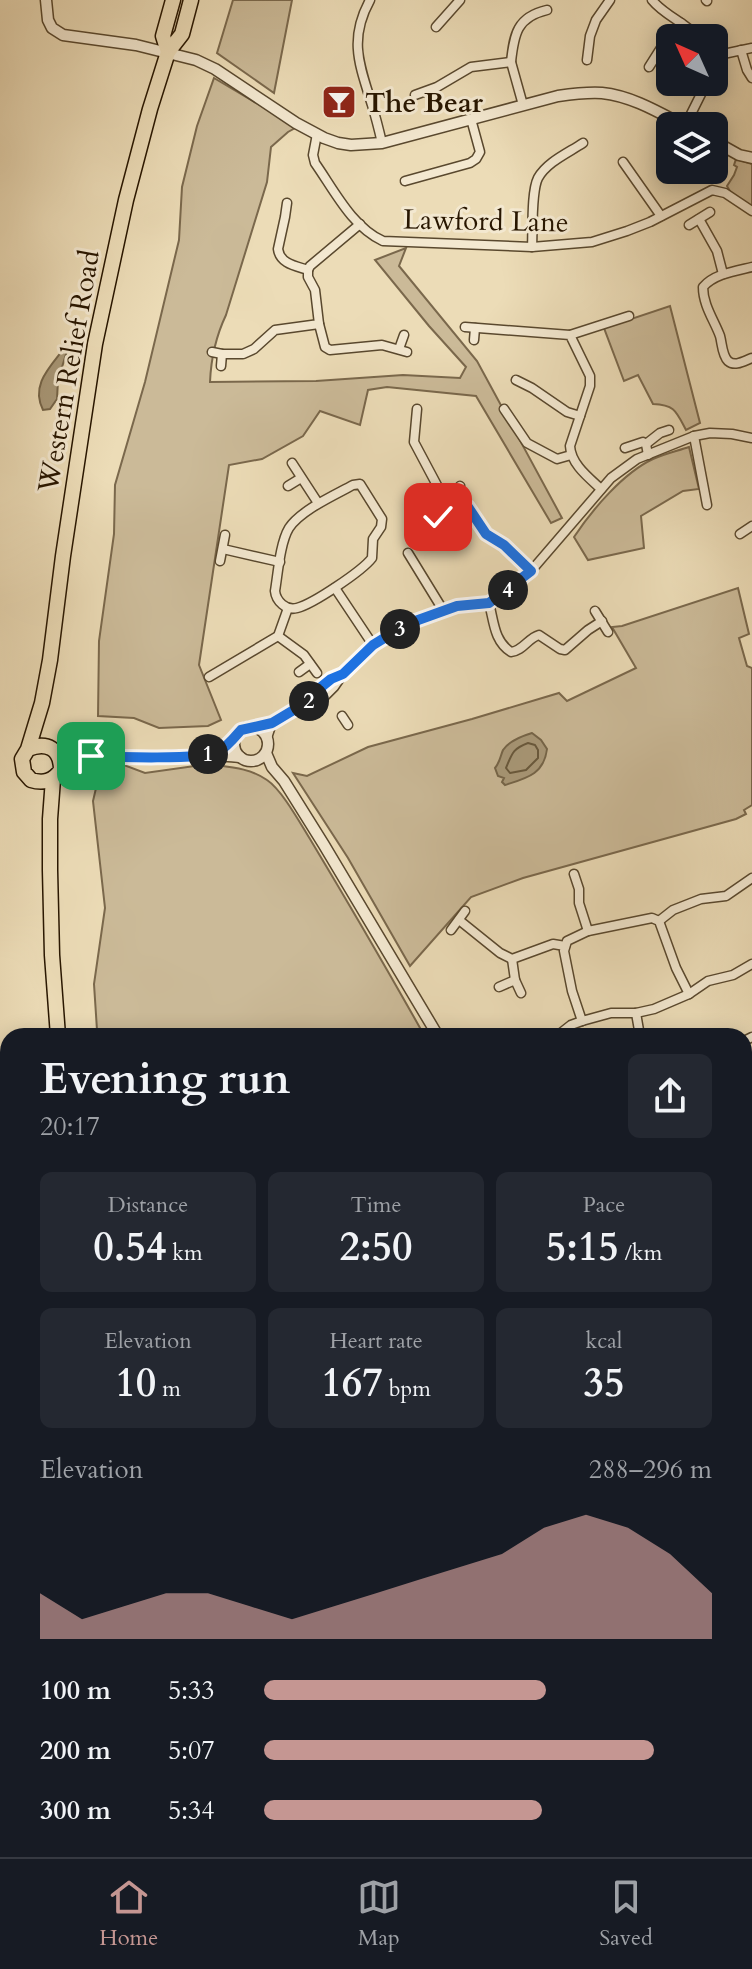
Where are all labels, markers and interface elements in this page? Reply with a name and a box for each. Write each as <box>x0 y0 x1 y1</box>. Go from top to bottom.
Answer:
north arrow <box>656 24 728 96</box>
map controls <box>656 24 728 184</box>
bar icon: The Bear <box>320 83 358 121</box>
place label: The Bear <box>365 84 484 122</box>
button: layers <box>656 112 728 184</box>
street label: Lawford Lane <box>403 201 569 241</box>
street label: Western Relief Road <box>29 247 109 496</box>
pin <box>404 483 472 551</box>
icon: check <box>416 495 460 539</box>
pin: 4 <box>488 570 528 610</box>
text: 4 <box>502 575 514 605</box>
pin: 3 <box>380 609 420 649</box>
text: 3 <box>394 614 406 644</box>
pin: 2 <box>289 681 329 721</box>
text: 2 <box>303 686 315 716</box>
pin <box>57 722 125 790</box>
icon: arrive <box>69 734 113 778</box>
pin: 1 <box>188 734 228 774</box>
text: 1 <box>202 739 214 769</box>
text: Evening run <box>40 1049 290 1109</box>
button: share <box>628 1054 712 1138</box>
text: 20:17 <box>40 1109 100 1144</box>
text: Distance <box>108 1190 188 1220</box>
text: Time <box>351 1190 401 1220</box>
text: Pace <box>583 1190 625 1220</box>
text: 0.54 <box>93 1220 166 1275</box>
text: 2:50 <box>339 1220 413 1275</box>
text: 5:15 <box>546 1220 619 1275</box>
text: km <box>166 1238 203 1268</box>
text: /km <box>619 1238 662 1268</box>
text: Elevation <box>104 1326 192 1356</box>
text: Heart rate <box>329 1326 423 1356</box>
text: kcal <box>586 1326 622 1356</box>
text: 10 <box>115 1356 156 1411</box>
text: 167 <box>321 1356 383 1411</box>
text: 35 <box>584 1356 624 1411</box>
text: m <box>156 1374 181 1404</box>
text: bpm <box>383 1374 431 1404</box>
text: Elevation <box>40 1452 143 1487</box>
text: 288–296 m <box>589 1452 712 1487</box>
text: 100 m <box>40 1673 111 1708</box>
text: 5:33 <box>168 1673 215 1708</box>
text: 200 m <box>40 1733 111 1768</box>
text: 5:07 <box>168 1733 215 1768</box>
text: 300 m <box>40 1793 111 1828</box>
text: 5:34 <box>168 1793 215 1828</box>
tab: Home <box>99 1875 158 1953</box>
tab: Map <box>357 1875 401 1953</box>
tab: Saved <box>599 1875 653 1953</box>

